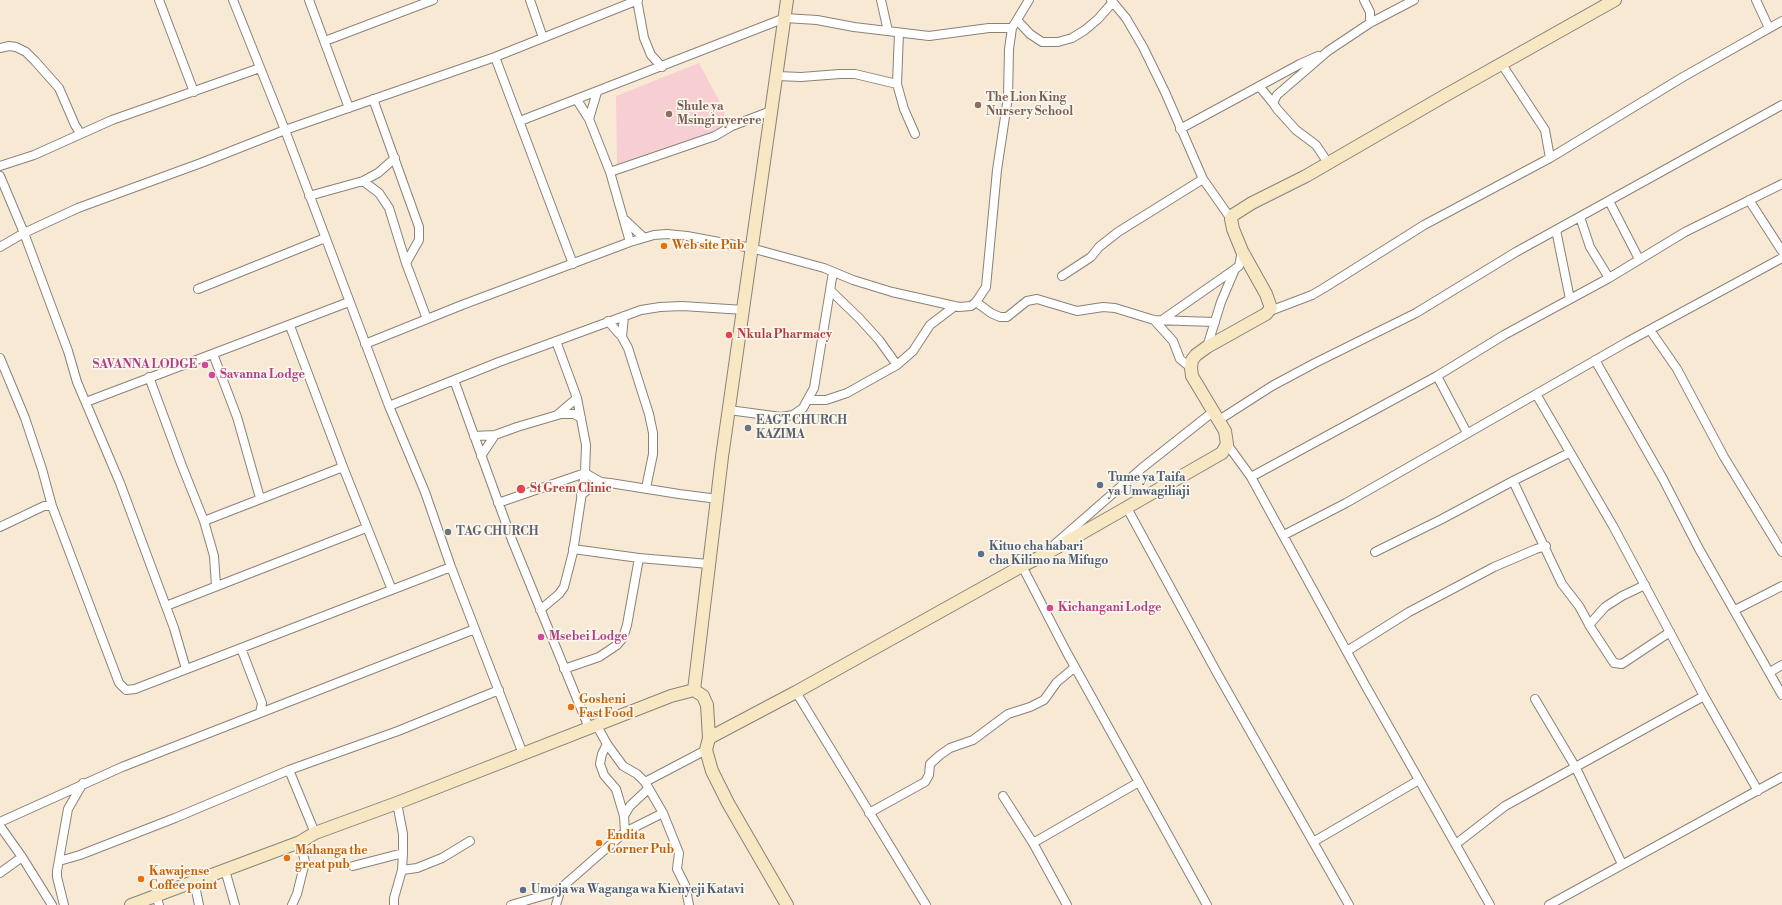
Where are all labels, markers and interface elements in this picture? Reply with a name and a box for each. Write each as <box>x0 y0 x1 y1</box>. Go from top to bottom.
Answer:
place label: The Lion King Nursery School <box>986 91 1073 119</box>
place label: Shule ya Msingi nyerere <box>677 100 761 128</box>
marker: The Lion King Nursery School <box>973 100 983 110</box>
marker: Shule ya Msingi nyerere <box>664 109 674 119</box>
place label: Web site Pub <box>672 239 744 253</box>
marker: Web site Pub <box>659 241 669 251</box>
place label: Nkula Pharmacy <box>737 328 832 342</box>
marker: Nkula Pharmacy <box>724 330 734 340</box>
place label: SAVANNA LODGE <box>93 358 197 372</box>
marker: SAVANNA LODGE <box>200 360 210 370</box>
place label: Savanna Lodge <box>220 368 305 382</box>
marker: Savanna Lodge <box>207 370 217 380</box>
place label: EAGT CHURCH KAZIMA <box>756 414 847 442</box>
marker: EAGT CHURCH KAZIMA <box>743 423 753 433</box>
place label: Tume ya Taifa ya Umwagiliaji <box>1108 471 1190 499</box>
marker: Tume ya Taifa ya Umwagiliaji <box>1095 480 1105 490</box>
place label: St Grem Clinic <box>530 482 612 496</box>
marker: St Grem Clinic <box>515 483 527 495</box>
place label: TAG CHURCH <box>456 525 539 539</box>
marker: TAG CHURCH <box>443 527 453 537</box>
place label: Kituo cha habari cha Kilimo na Mifugo <box>989 540 1108 568</box>
marker: Kituo cha habari cha Kilimo na Mifugo <box>976 549 986 559</box>
place label: Kichangani Lodge <box>1058 601 1162 615</box>
marker: Kichangani Lodge <box>1045 603 1055 613</box>
place label: Msebei Lodge <box>549 630 628 644</box>
marker: Msebei Lodge <box>536 632 546 642</box>
place label: Gosheni Fast Food <box>579 693 634 721</box>
marker: Gosheni Fast Food <box>566 702 576 712</box>
place label: Endita Corner Pub <box>607 829 674 857</box>
marker: Endita Corner Pub <box>594 838 604 848</box>
place label: Mahanga the great pub <box>295 844 368 872</box>
marker: Mahanga the great pub <box>282 853 292 863</box>
place label: Kawajense Coffee point <box>149 865 217 893</box>
marker: Kawajense Coffee point <box>136 874 146 884</box>
place label: Umoja wa Waganga wa Kienyeji Katavi <box>531 883 744 897</box>
marker: Umoja wa Waganga wa Kienyeji Katavi <box>518 885 528 895</box>

